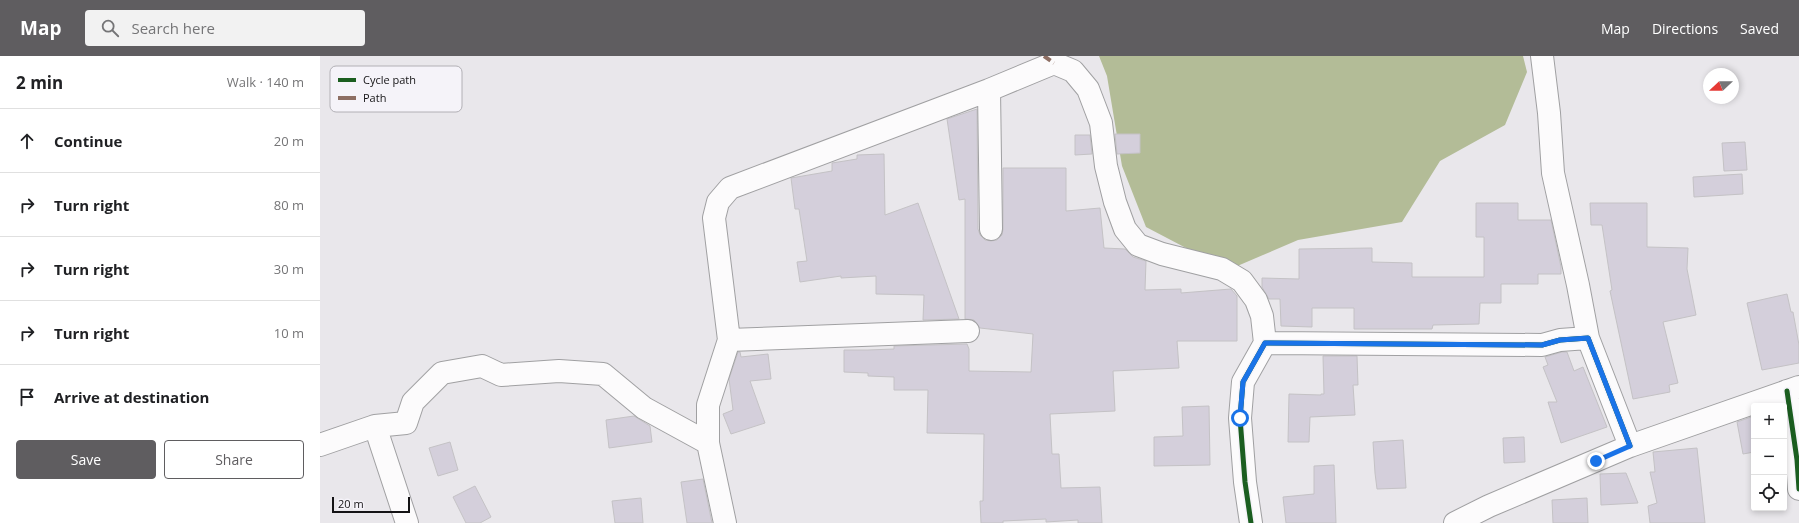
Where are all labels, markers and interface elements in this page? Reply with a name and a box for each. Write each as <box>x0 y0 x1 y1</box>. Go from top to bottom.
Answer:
search box <box>85 10 365 46</box>
text: Map <box>20 15 61 41</box>
icon: search <box>99 17 121 39</box>
text: Search here <box>131 18 215 38</box>
text: Map <box>1601 19 1630 38</box>
text: Directions <box>1652 19 1718 38</box>
text: Saved <box>1740 19 1779 38</box>
legend <box>330 66 462 112</box>
north arrow <box>1703 68 1739 104</box>
text: 2 min <box>16 71 63 94</box>
text: Cycle path <box>363 72 416 87</box>
text: Walk · 140 m <box>227 73 304 91</box>
text: Path <box>363 90 386 105</box>
icon: ahead <box>16 130 38 152</box>
text: Continue <box>54 131 122 151</box>
text: 20 m <box>274 132 304 150</box>
icon: right <box>16 194 38 216</box>
text: Turn right <box>54 195 129 215</box>
text: 80 m <box>274 196 304 214</box>
icon: right <box>16 258 38 280</box>
text: Turn right <box>54 259 129 279</box>
text: 30 m <box>274 260 304 278</box>
icon: right <box>16 322 38 344</box>
text: Turn right <box>54 323 129 343</box>
text: 10 m <box>274 324 304 342</box>
icon: arrive <box>16 386 38 408</box>
text: Arrive at destination <box>54 387 209 407</box>
map controls <box>1751 403 1787 511</box>
button: + <box>1751 403 1787 439</box>
route start <box>1231 409 1249 427</box>
button: − <box>1751 439 1787 475</box>
button: Save <box>16 440 156 479</box>
button: Share <box>164 440 304 479</box>
route end <box>1587 452 1605 470</box>
button: locate <box>1751 475 1787 511</box>
scale bar <box>332 495 410 514</box>
text: 20 m <box>338 496 364 511</box>

